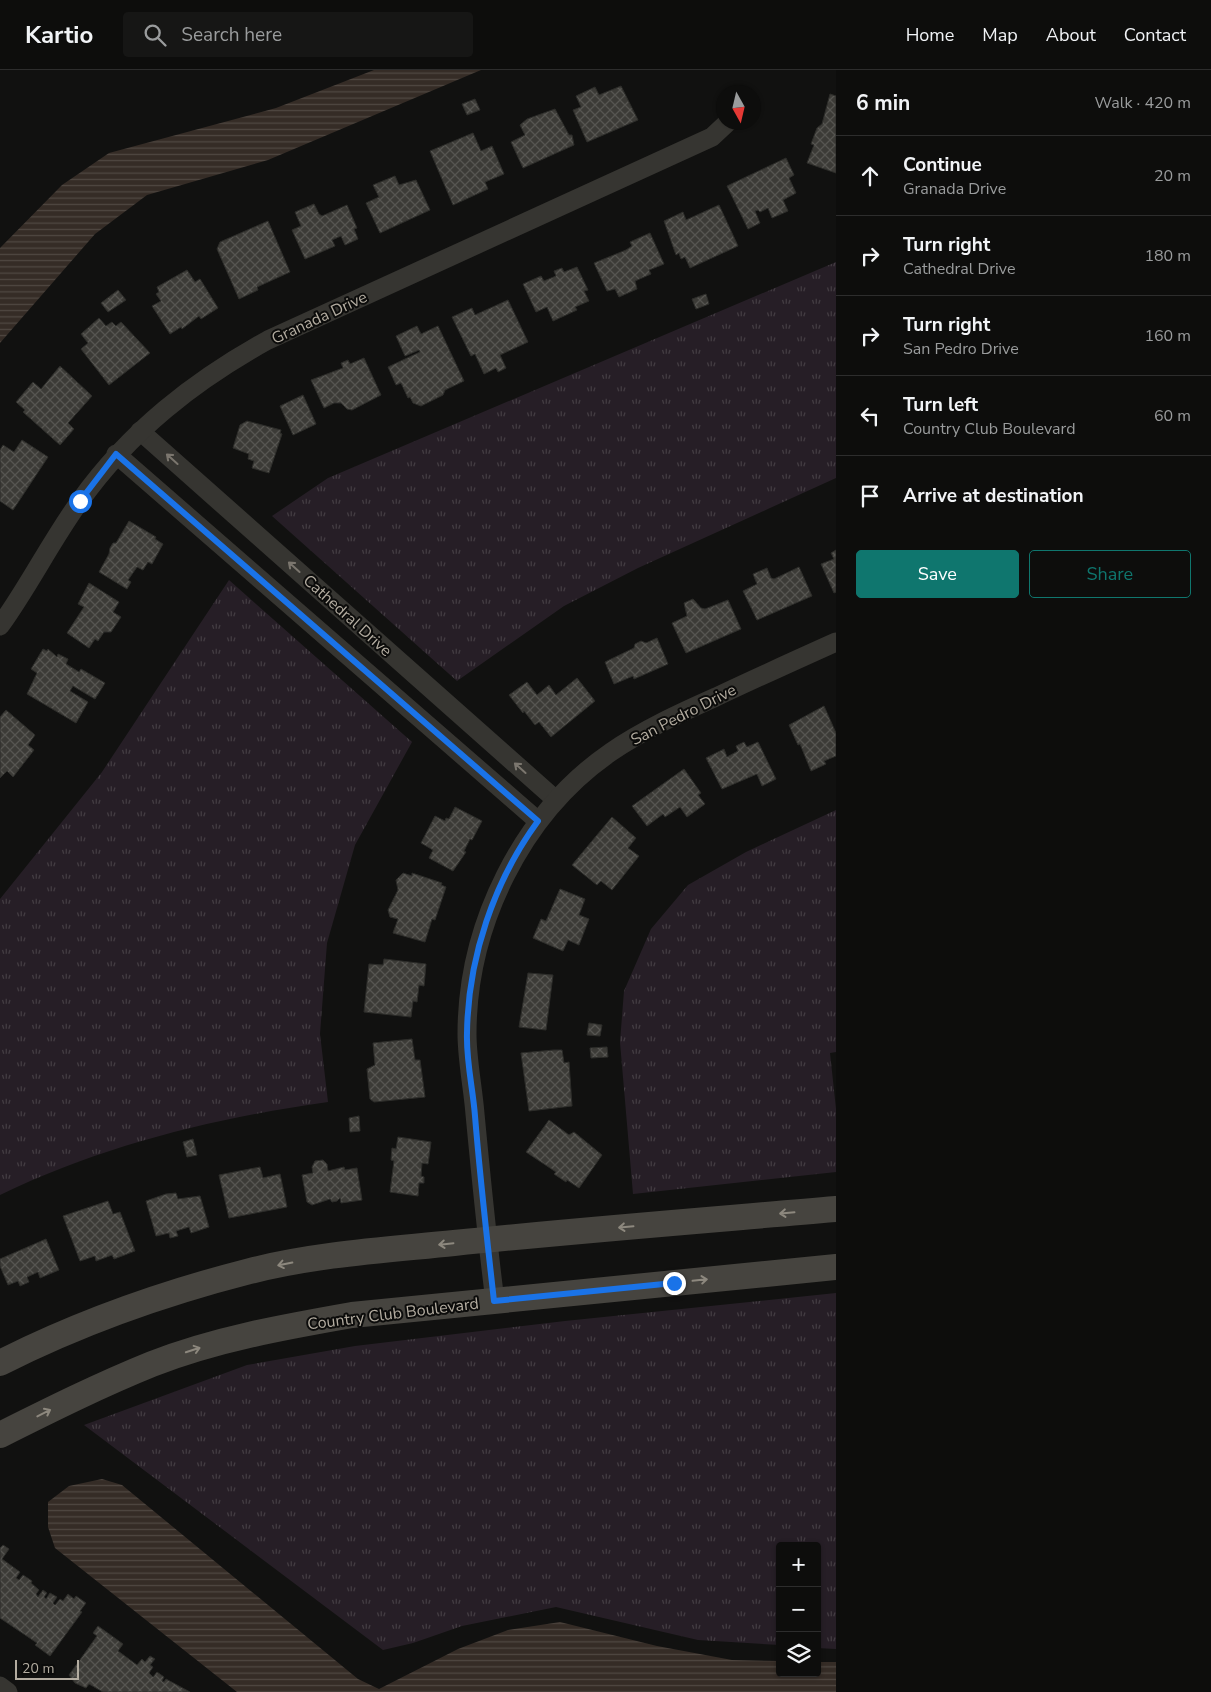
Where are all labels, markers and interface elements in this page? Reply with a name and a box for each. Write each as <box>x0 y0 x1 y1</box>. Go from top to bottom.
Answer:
search box <box>123 12 473 57</box>
text: Kartio <box>25 19 93 51</box>
icon: search <box>141 21 169 49</box>
text: Search here <box>181 22 282 48</box>
text: Home <box>906 23 954 47</box>
text: Map <box>982 23 1018 47</box>
text: About <box>1046 23 1096 47</box>
text: Contact <box>1124 23 1186 47</box>
north arrow <box>716 85 761 130</box>
text: 6 min <box>856 89 910 117</box>
text: Walk · 420 m <box>1095 92 1191 114</box>
text: Continue <box>903 152 982 178</box>
icon: ahead <box>856 162 884 190</box>
text: 20 m <box>1154 165 1191 187</box>
text: Granada Drive <box>903 178 1006 200</box>
text: Turn right <box>903 232 990 258</box>
icon: right <box>856 242 884 270</box>
text: 180 m <box>1144 245 1191 267</box>
text: Cathedral Drive <box>903 258 1015 280</box>
street label: Granada Drive <box>268 286 371 350</box>
text: Turn right <box>903 312 990 338</box>
icon: right <box>856 322 884 350</box>
text: 160 m <box>1144 325 1191 347</box>
text: San Pedro Drive <box>903 338 1019 360</box>
text: Turn left <box>903 392 978 418</box>
icon: left <box>856 402 884 430</box>
text: 60 m <box>1154 405 1191 427</box>
text: Country Club Boulevard <box>903 418 1076 440</box>
one-way arrow <box>166 453 179 465</box>
icon: arrive <box>856 482 884 510</box>
text: Arrive at destination <box>903 483 1084 509</box>
route start <box>69 490 92 513</box>
button: Save <box>856 550 1019 598</box>
button: Share <box>1029 550 1191 598</box>
one-way arrow <box>287 561 300 573</box>
street label: Cathedral Drive <box>298 570 396 662</box>
street label: San Pedro Drive <box>627 679 740 751</box>
one-way arrow <box>514 762 527 773</box>
one-way arrow <box>780 1208 796 1218</box>
one-way arrow <box>618 1223 634 1232</box>
one-way arrow <box>439 1239 455 1249</box>
one-way arrow <box>278 1260 294 1270</box>
route end <box>663 1272 686 1295</box>
one-way arrow <box>692 1275 708 1285</box>
street label: Country Club Boulevard <box>306 1293 480 1335</box>
one-way arrow <box>185 1345 201 1355</box>
one-way arrow <box>36 1408 51 1417</box>
map controls <box>776 1542 821 1677</box>
button: + <box>776 1542 821 1587</box>
button: − <box>776 1587 821 1632</box>
button: layers <box>776 1632 821 1677</box>
scale bar <box>15 1657 79 1680</box>
text: 20 m <box>22 1659 54 1678</box>

